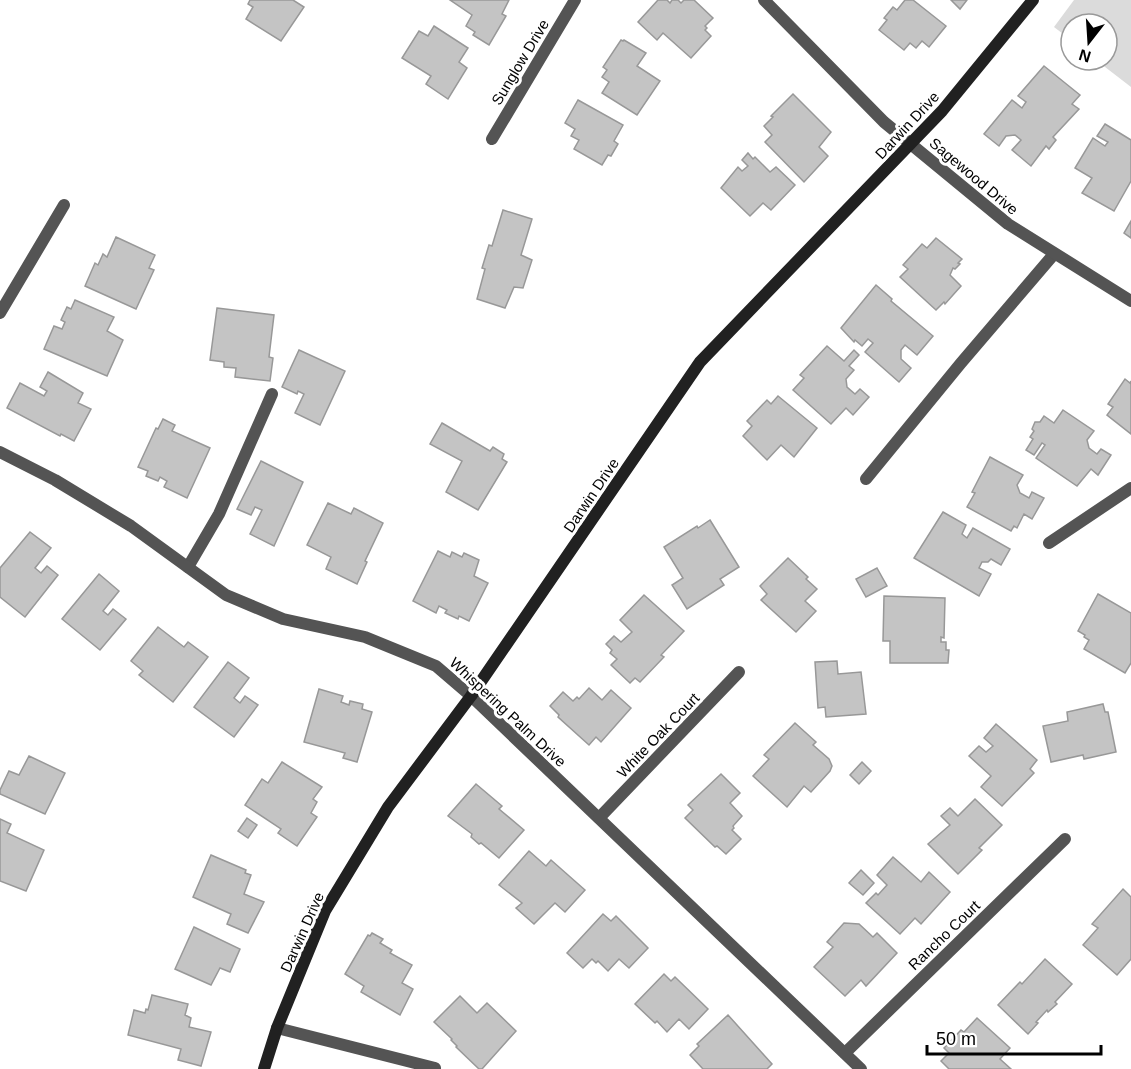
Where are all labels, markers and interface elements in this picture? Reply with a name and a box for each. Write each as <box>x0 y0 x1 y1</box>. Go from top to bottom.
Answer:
north arrow <box>1059 12 1119 72</box>
street label: Sunglow Drive <box>488 16 552 108</box>
text: N <box>1077 46 1093 66</box>
street label: Darwin Drive <box>872 88 942 162</box>
street label: Sagewood Drive <box>926 134 1022 218</box>
street label: Darwin Drive <box>560 455 622 535</box>
street label: Whispering Palm Drive <box>446 654 570 770</box>
street label: White Oak Court <box>613 689 703 781</box>
street label: Darwin Drive <box>277 889 327 975</box>
street label: Rancho Court <box>905 896 984 973</box>
scale bar <box>927 1018 1101 1056</box>
text: 50 m <box>936 1029 976 1049</box>

